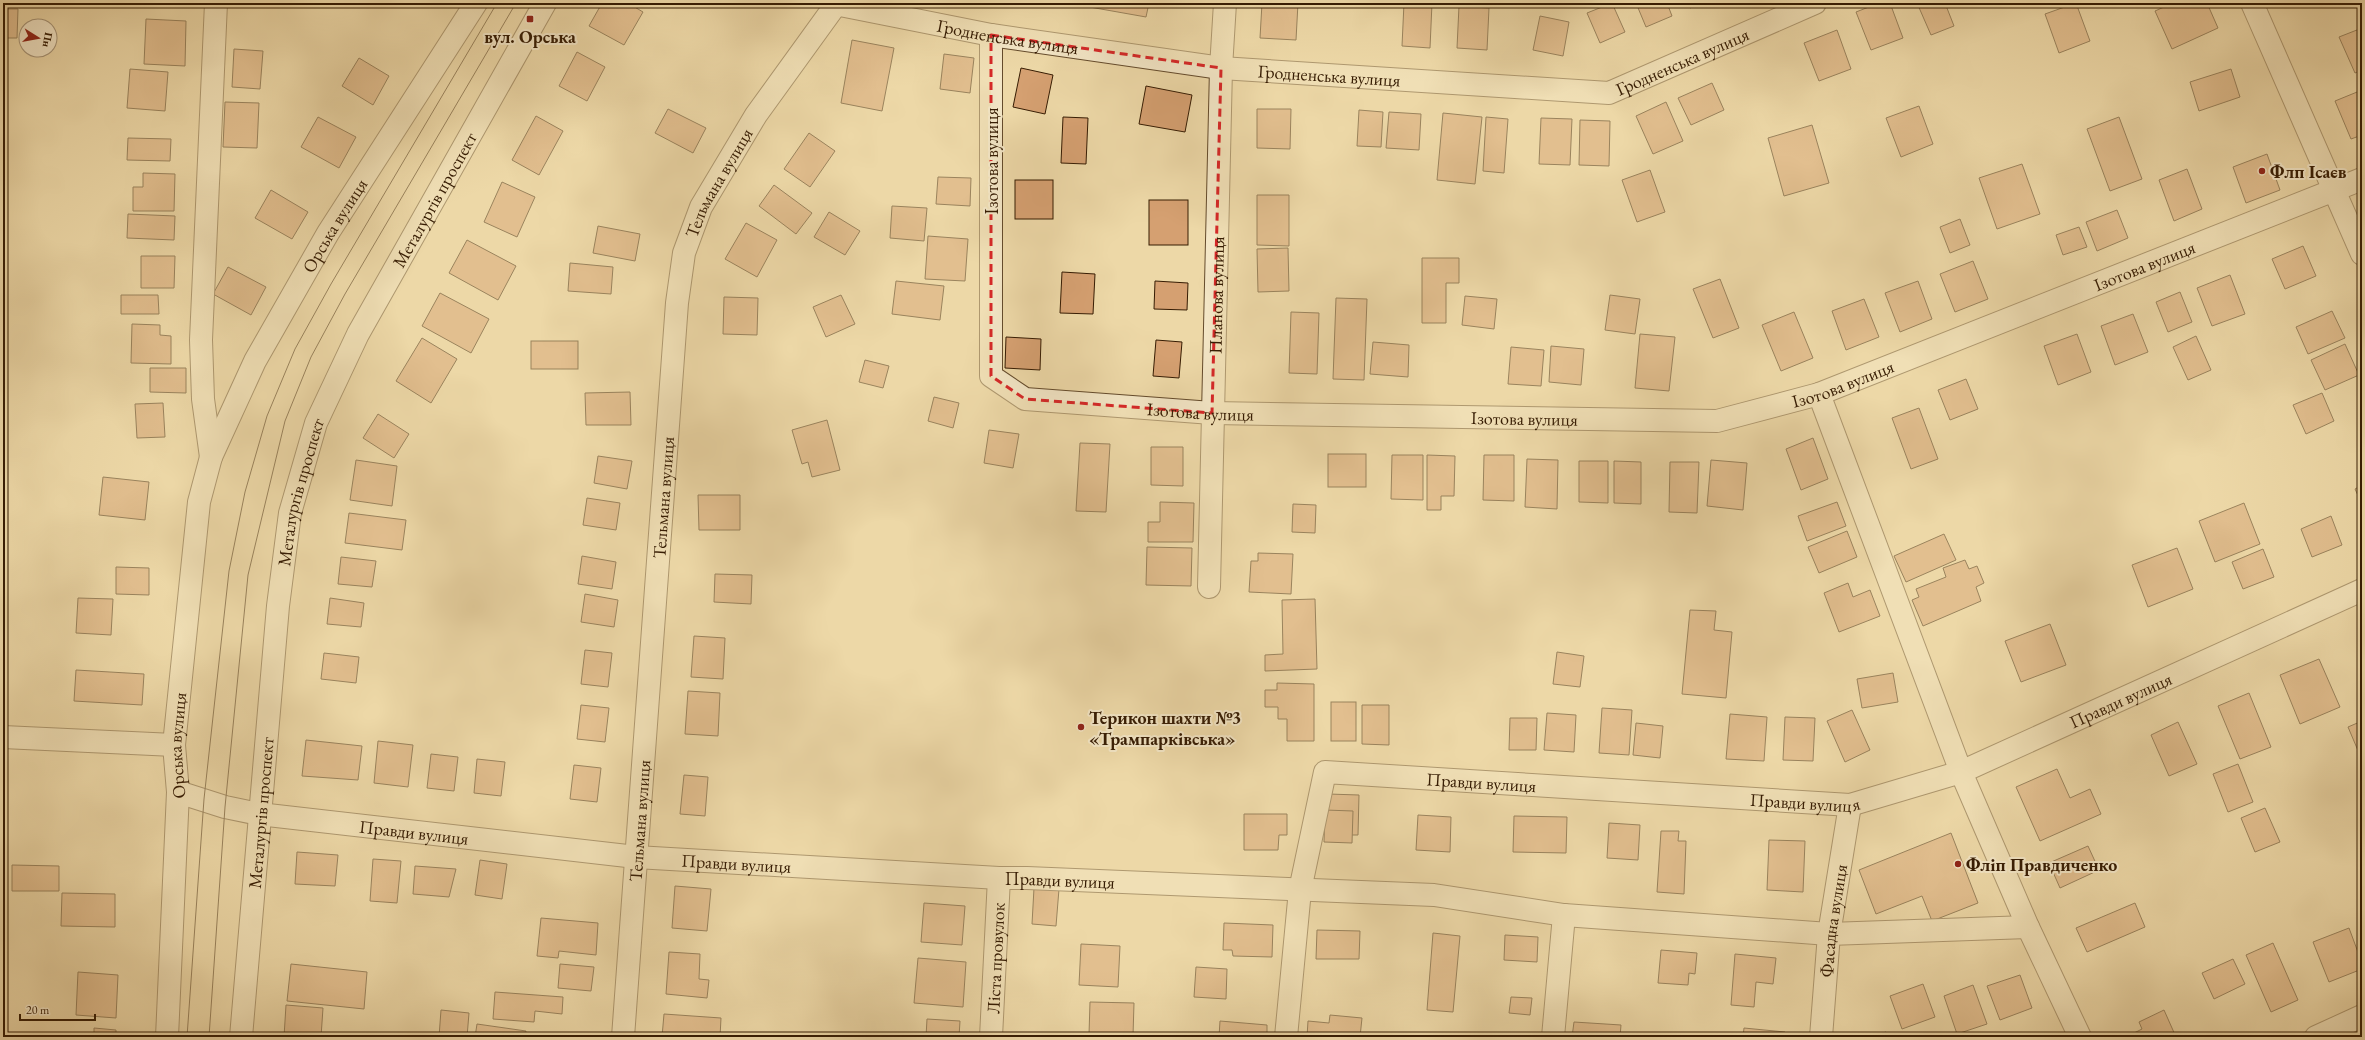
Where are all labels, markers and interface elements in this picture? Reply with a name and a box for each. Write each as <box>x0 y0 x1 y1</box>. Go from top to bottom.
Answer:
street label: Гродненська вулиця <box>935 13 1080 59</box>
marker: вул. Орська <box>525 14 535 24</box>
north arrow <box>18 18 58 58</box>
street label: Гродненська вулиця <box>1612 22 1752 100</box>
place label: вул. Орська <box>484 25 576 48</box>
text: Пн <box>39 31 56 49</box>
street label: Гродненська вулиця <box>1257 59 1401 91</box>
street label: Ізотова вулиця <box>980 108 1003 214</box>
street label: Тельмана вулиця <box>679 123 757 241</box>
street label: Металургів проспект <box>387 127 482 271</box>
place label: Флп Ісаєв <box>2270 160 2347 183</box>
marker: Флп Ісаєв <box>2257 166 2267 176</box>
street label: Орська вулиця <box>296 174 372 277</box>
street label: Ізотова вулиця <box>2090 235 2198 296</box>
street label: Планова вулиця <box>1203 236 1229 354</box>
street label: Ізотова вулиця <box>1789 354 1897 412</box>
street label: Ізотова вулиця <box>1146 397 1254 425</box>
street label: Ізотова вулиця <box>1471 406 1578 430</box>
street label: Металургів проспект <box>272 413 329 567</box>
street label: Тельмана вулиця <box>647 436 679 559</box>
street label: Правди вулиця <box>2065 667 2175 733</box>
street label: Орська вулиця <box>162 691 191 800</box>
place label: Терикон шахти №3 «Трампарківська» <box>1089 706 1241 750</box>
marker: Терикон шахти №3 «Трампарківська» <box>1076 722 1086 732</box>
street label: Металургів проспект <box>242 736 278 889</box>
street label: Тельмана вулиця <box>623 759 655 882</box>
street label: Правди вулиця <box>1426 767 1537 797</box>
street label: Правди вулиця <box>1749 787 1863 817</box>
street label: Правди вулиця <box>358 814 470 849</box>
street label: Правди вулиця <box>681 848 792 877</box>
place label: Фліп Правдиченко <box>1966 853 2117 876</box>
marker: Фліп Правдиченко <box>1953 859 1963 869</box>
street label: Фасадна вулиця <box>1814 862 1852 978</box>
street label: Правди вулиця <box>1005 867 1115 893</box>
street label: Ліста провулок <box>981 902 1009 1014</box>
scale bar <box>20 996 95 1022</box>
text: 20 m <box>26 1002 50 1018</box>

